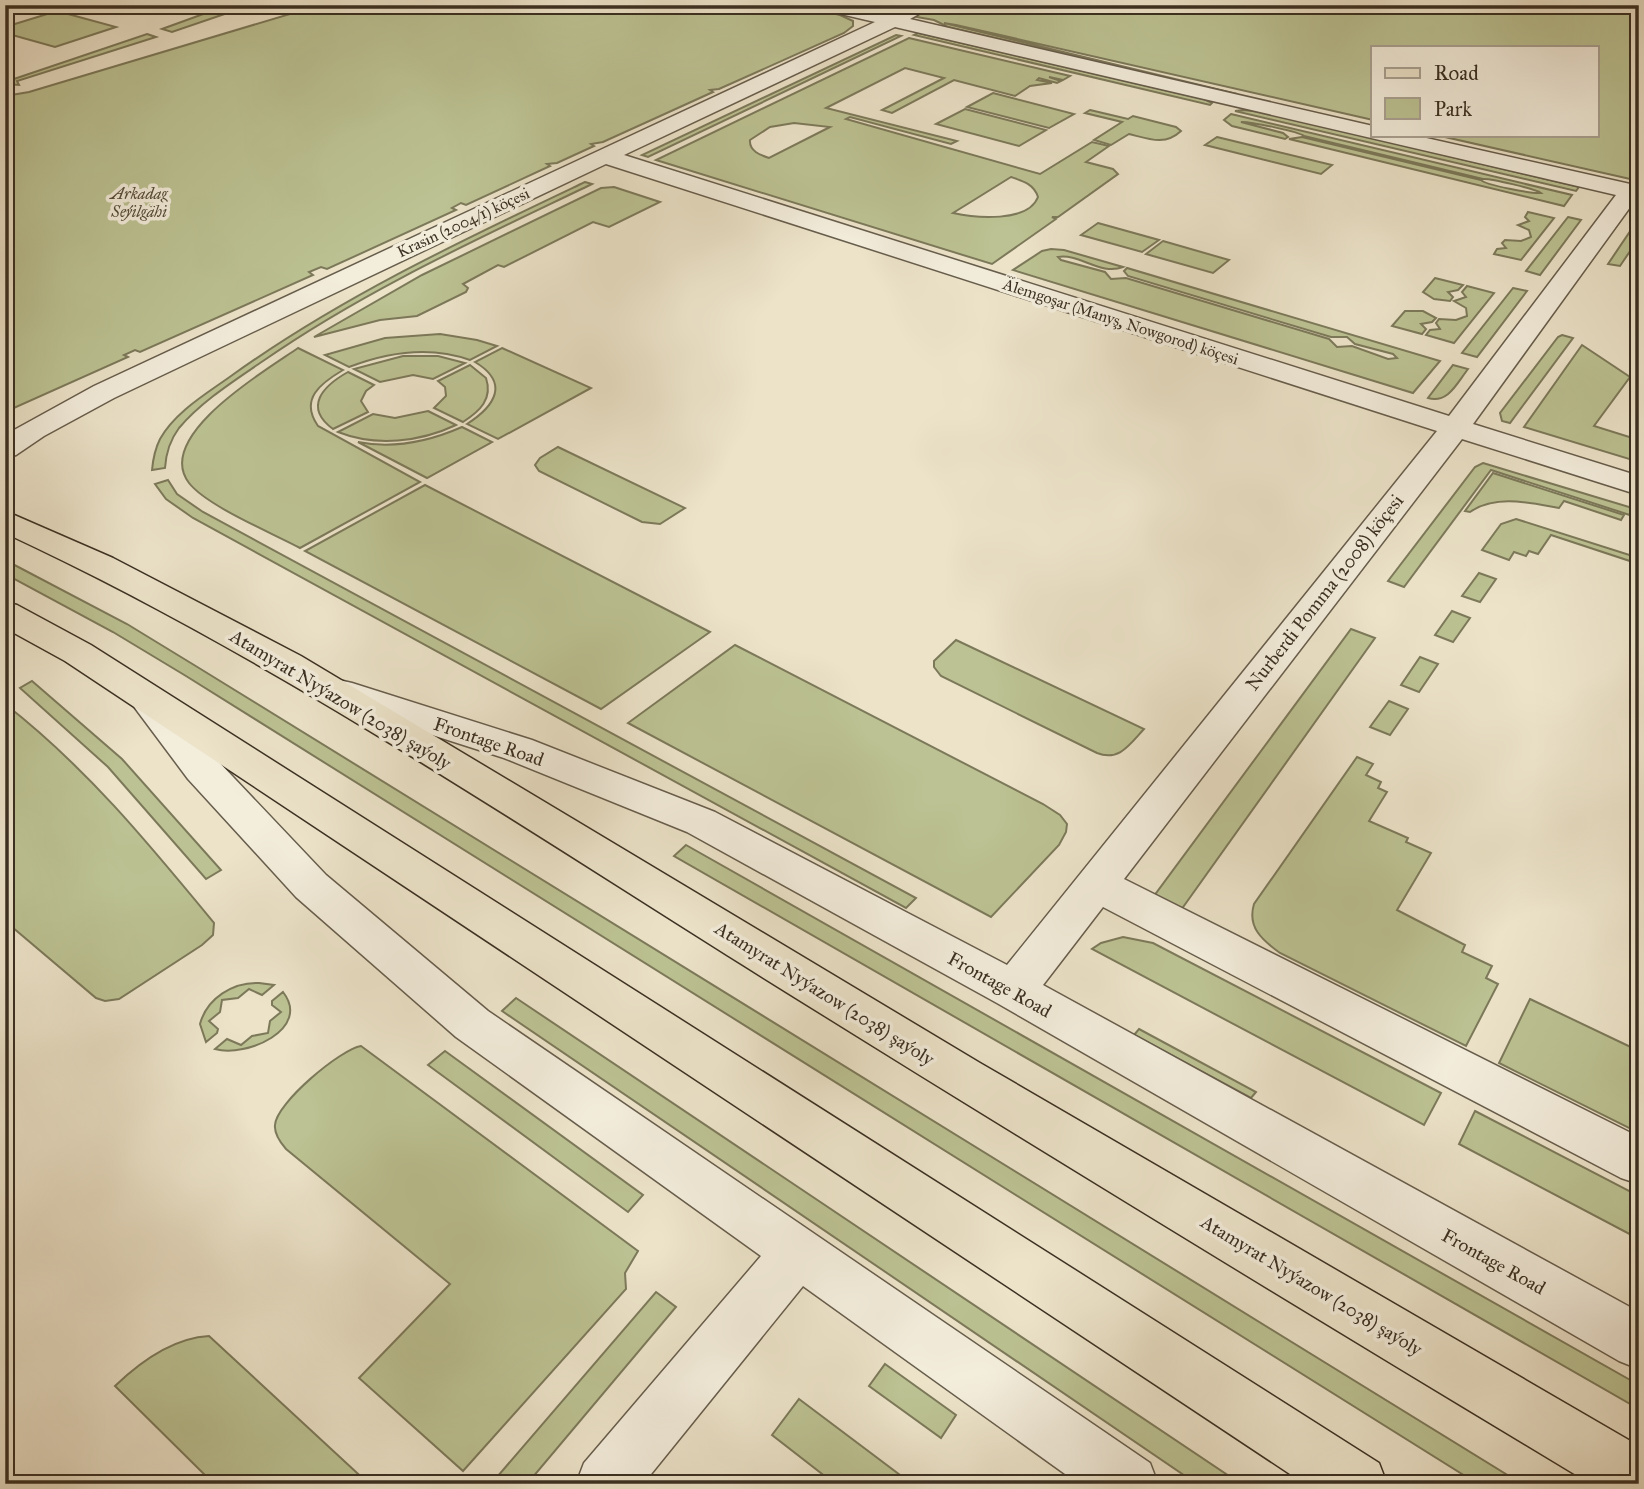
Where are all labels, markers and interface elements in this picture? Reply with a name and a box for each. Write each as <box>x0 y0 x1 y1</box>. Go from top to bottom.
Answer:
legend <box>1371 46 1598 136</box>
text: Road <box>1434 60 1479 86</box>
text: Park <box>1434 96 1472 122</box>
street label: Krasin (2004/1) köçesi <box>394 183 533 262</box>
park label: Arkadag Seýilgähi <box>109 184 168 221</box>
street label: Älemgoşar (Manyş, Nowgorod) köçesi <box>999 273 1242 370</box>
street label: Nurberdi Pomma (2008) köçesi <box>1241 490 1409 696</box>
street label: Atamyrat Nyýazow (2038) şaýoly <box>225 624 456 776</box>
street label: Frontage Road <box>430 712 547 772</box>
street label: Atamyrat Nyýazow (2038) şaýoly <box>710 916 939 1072</box>
street label: Frontage Road <box>943 946 1056 1023</box>
street label: Atamyrat Nyýazow (2038) şaýoly <box>1196 1210 1427 1362</box>
street label: Frontage Road <box>1437 1223 1550 1300</box>

